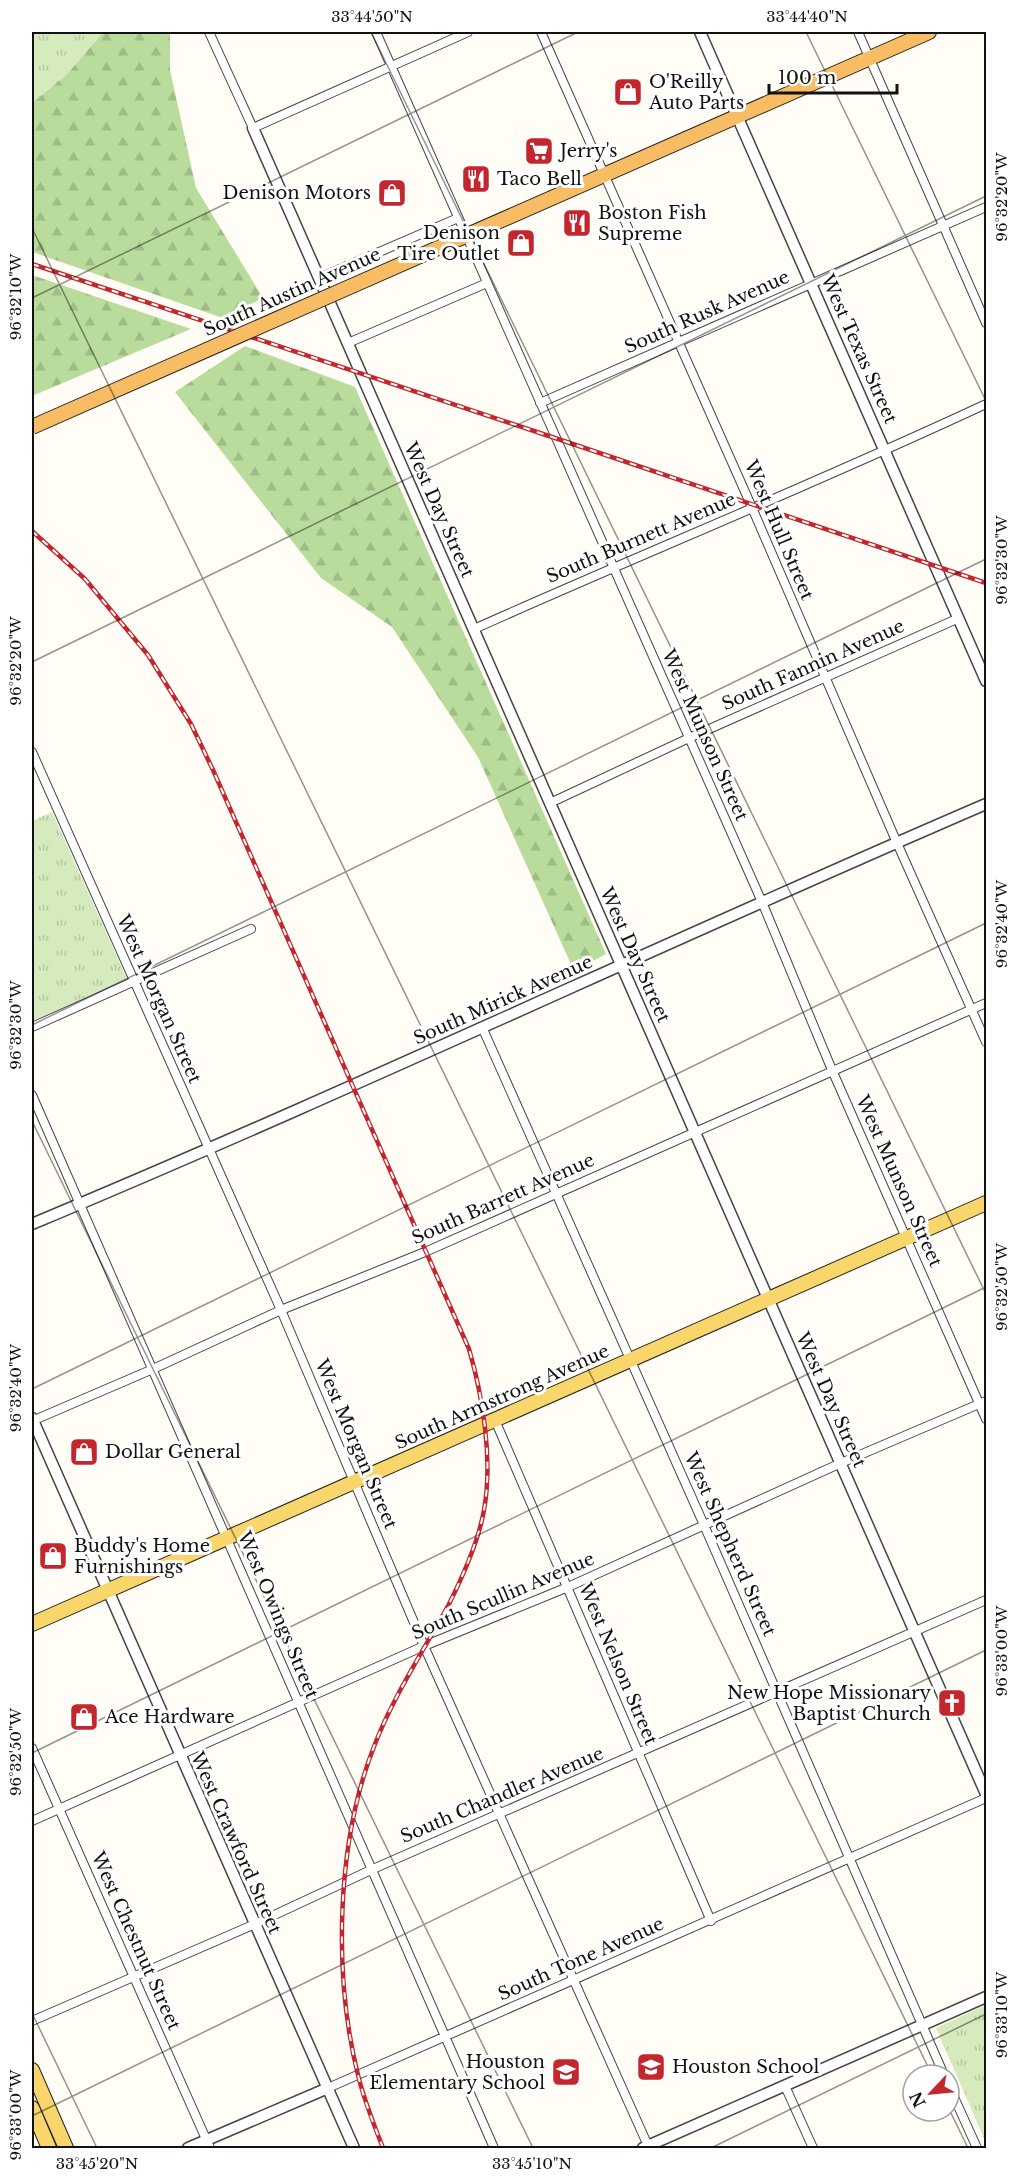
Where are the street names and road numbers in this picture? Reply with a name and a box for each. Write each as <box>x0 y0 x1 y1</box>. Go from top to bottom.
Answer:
street label: South Austin Avenue <box>200 243 384 341</box>
street label: South Rusk Avenue <box>621 266 793 358</box>
street label: West Texas Street <box>816 270 902 427</box>
street label: West Day Street <box>399 438 479 581</box>
street label: West Hull Street <box>739 456 818 603</box>
street label: South Burnett Avenue <box>543 488 739 588</box>
street label: South Fannin Avenue <box>718 615 908 715</box>
street label: West Munson Street <box>657 645 753 824</box>
street label: West Day Street <box>595 883 675 1026</box>
street label: West Morgan Street <box>111 910 206 1087</box>
street label: South Mirick Avenue <box>410 951 596 1049</box>
street label: West Munson Street <box>851 1091 947 1270</box>
street label: South Barrett Avenue <box>408 1149 598 1249</box>
street label: West Day Street <box>791 1328 871 1471</box>
street label: South Armstrong Avenue <box>392 1340 612 1454</box>
street label: West Morgan Street <box>310 1355 402 1532</box>
street label: West Shepherd Street <box>679 1448 781 1640</box>
street label: West Owings Street <box>232 1527 323 1702</box>
street label: South Scullin Avenue <box>408 1548 598 1644</box>
street label: West Nelson Street <box>574 1579 662 1748</box>
street label: South Chandler Avenue <box>397 1742 607 1848</box>
street label: West Crawford Street <box>185 1748 286 1938</box>
street label: West Chestnut Street <box>86 1847 185 2034</box>
street label: South Tone Avenue <box>495 1913 667 2005</box>

